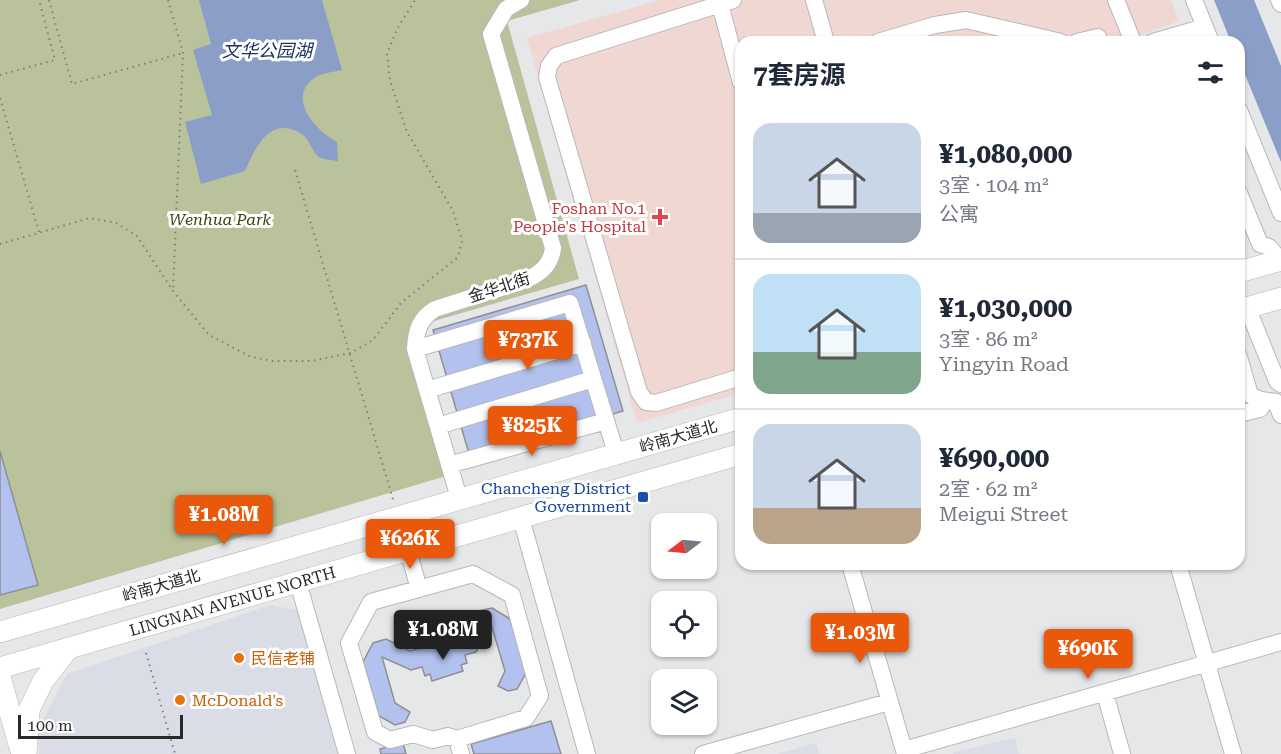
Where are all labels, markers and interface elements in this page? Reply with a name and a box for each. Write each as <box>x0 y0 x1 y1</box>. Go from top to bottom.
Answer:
water label: 文华公园湖 <box>222 40 315 61</box>
icon: filters <box>1194 56 1227 89</box>
text: 7套房源 <box>753 60 846 90</box>
text: ¥1,080,000 <box>939 139 1072 169</box>
icon: home <box>801 147 873 219</box>
text: 3室 · 104 m² <box>939 173 1049 197</box>
place label: Foshan No.1 People's Hospital <box>513 199 646 236</box>
text: 公寓 <box>939 202 979 226</box>
marker: Foshan No.1 People's Hospital <box>651 208 669 226</box>
park label: Wenhua Park <box>169 210 271 229</box>
street label: 金华北街 <box>466 269 533 306</box>
text: ¥1,030,000 <box>939 293 1072 323</box>
icon: home <box>801 298 873 370</box>
pin: ¥737K <box>486 320 570 371</box>
text: ¥737K <box>498 327 558 351</box>
text: 3室 · 86 m² <box>939 327 1038 351</box>
text: Yingyin Road <box>939 352 1069 376</box>
pin: ¥825K <box>490 406 574 457</box>
text: ¥825K <box>502 413 562 437</box>
street label: 岭南大道北 <box>637 416 719 457</box>
text: ¥690,000 <box>939 443 1049 473</box>
icon: home <box>801 448 873 520</box>
text: 2室 · 62 m² <box>939 477 1038 501</box>
place label: Chancheng District Government <box>481 479 631 516</box>
marker: Chancheng District Government <box>636 490 650 504</box>
pin: ¥1.08M <box>175 495 273 546</box>
text: ¥1.08M <box>189 502 259 526</box>
text: Meigui Street <box>939 502 1068 526</box>
north arrow <box>651 513 717 579</box>
map controls <box>651 513 717 735</box>
pin: ¥626K <box>368 519 452 570</box>
text: ¥626K <box>380 526 440 550</box>
street label: LINGNAN AVENUE NORTH <box>127 563 338 640</box>
street label: 岭南大道北 <box>120 565 202 606</box>
button: locate <box>651 591 717 657</box>
pin: ¥1.08M <box>394 610 492 661</box>
pin: ¥1.03M <box>811 613 909 664</box>
text: ¥1.08M <box>408 617 478 641</box>
text: ¥1.03M <box>825 620 895 644</box>
pin: ¥690K <box>1046 629 1130 680</box>
text: ¥690K <box>1058 636 1118 660</box>
place label: 民信老铺 <box>251 649 315 668</box>
marker: 民信老铺 <box>232 651 246 665</box>
button: layers <box>651 669 717 735</box>
place label: McDonald's <box>192 691 284 710</box>
marker: McDonald's <box>173 693 187 707</box>
scale bar <box>18 712 183 740</box>
text: 100 m <box>27 716 73 735</box>

